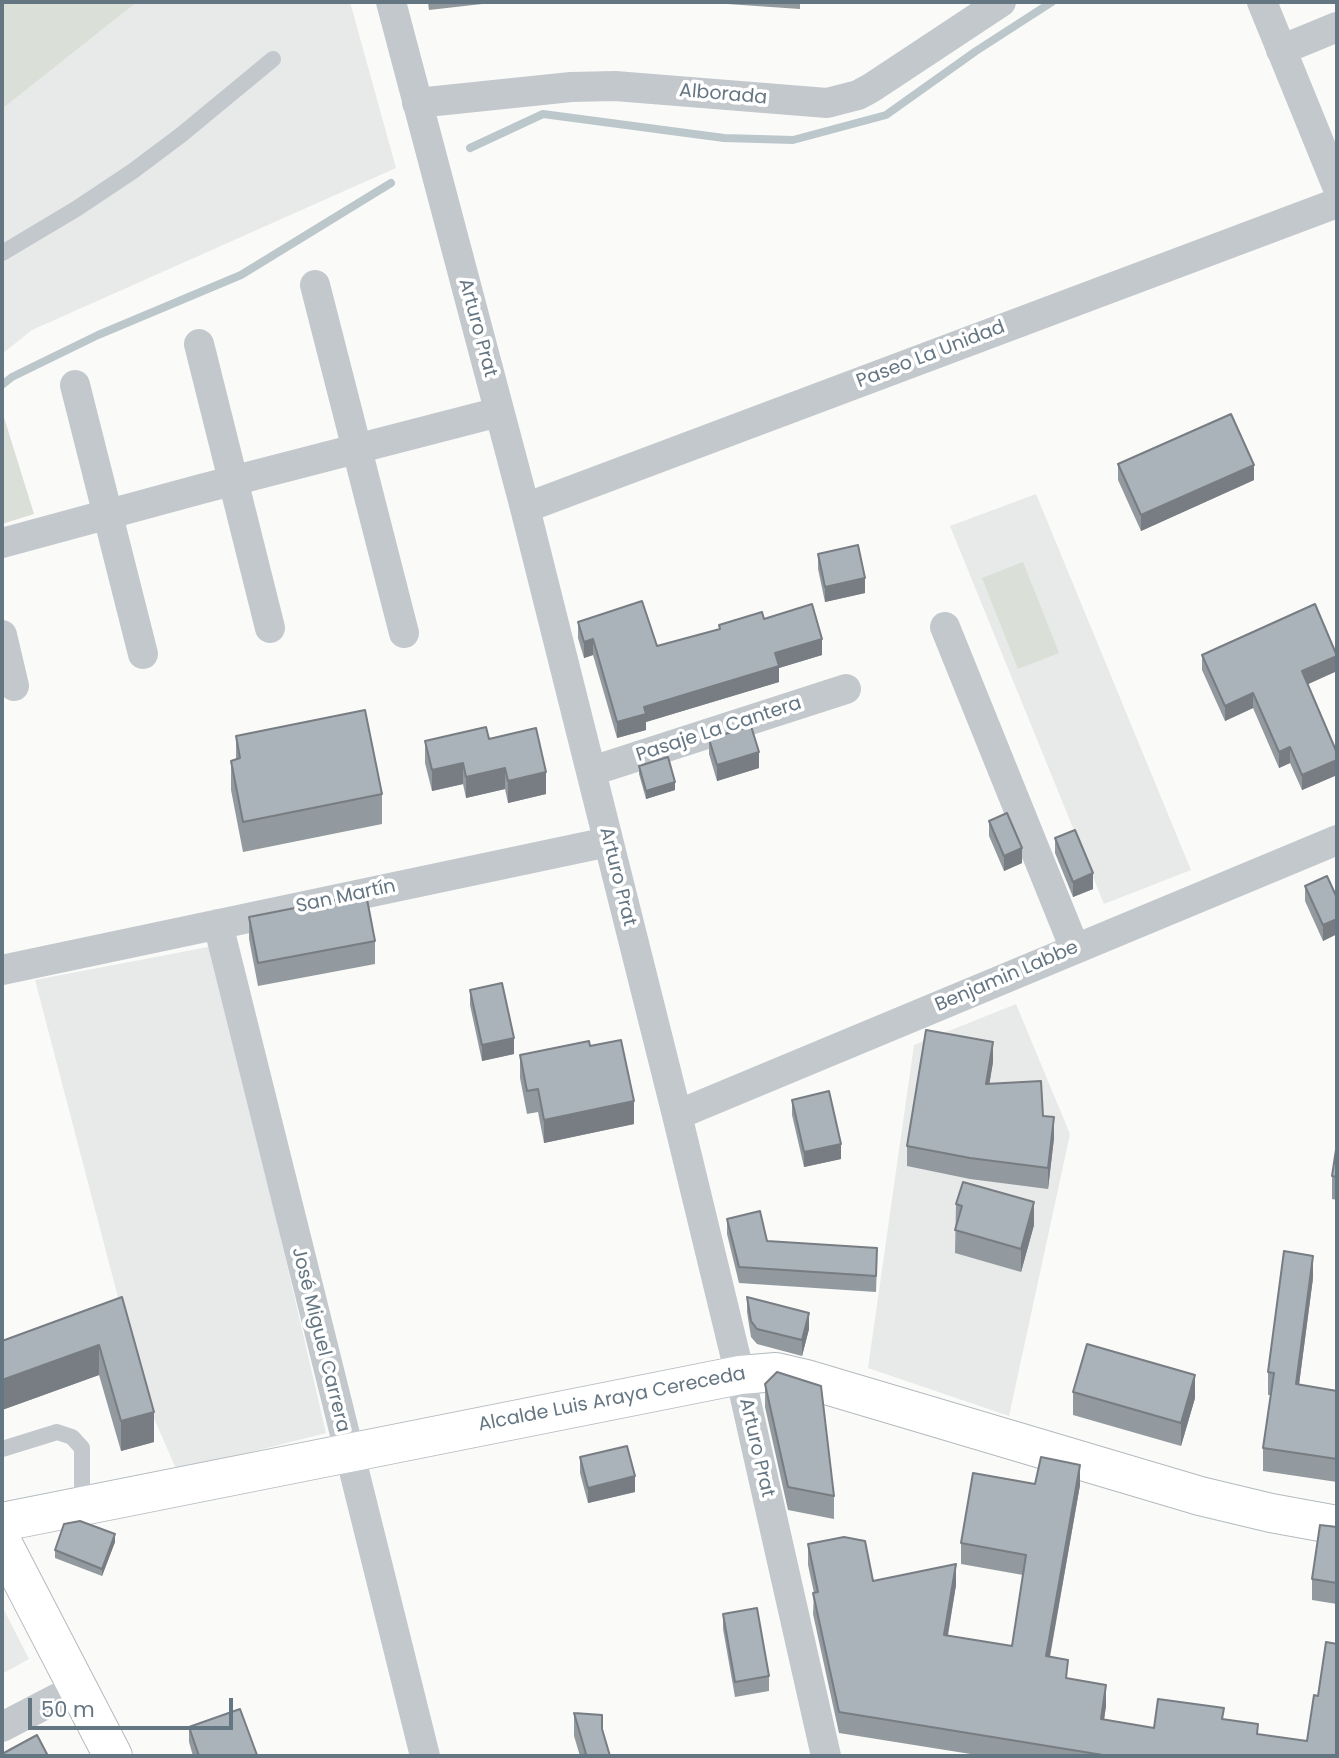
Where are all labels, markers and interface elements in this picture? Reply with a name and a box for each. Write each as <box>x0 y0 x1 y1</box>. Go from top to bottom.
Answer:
street label: Alborada <box>678 80 768 110</box>
street label: Arturo Prat <box>453 276 501 380</box>
street label: Paseo La Unidad <box>854 316 1008 394</box>
street label: Pasaje La Cantera <box>633 692 805 768</box>
street label: Arturo Prat <box>594 825 640 929</box>
street label: San Martín <box>294 875 398 919</box>
street label: Benjamin Labbe <box>932 937 1082 1017</box>
street label: José Miguel Carrera <box>286 1245 354 1435</box>
street label: Alcalde Luis Araya Cereceda <box>476 1363 748 1437</box>
street label: Arturo Prat <box>734 1396 778 1500</box>
scale bar <box>32 1684 236 1728</box>
text: 50 m <box>41 1695 95 1724</box>

